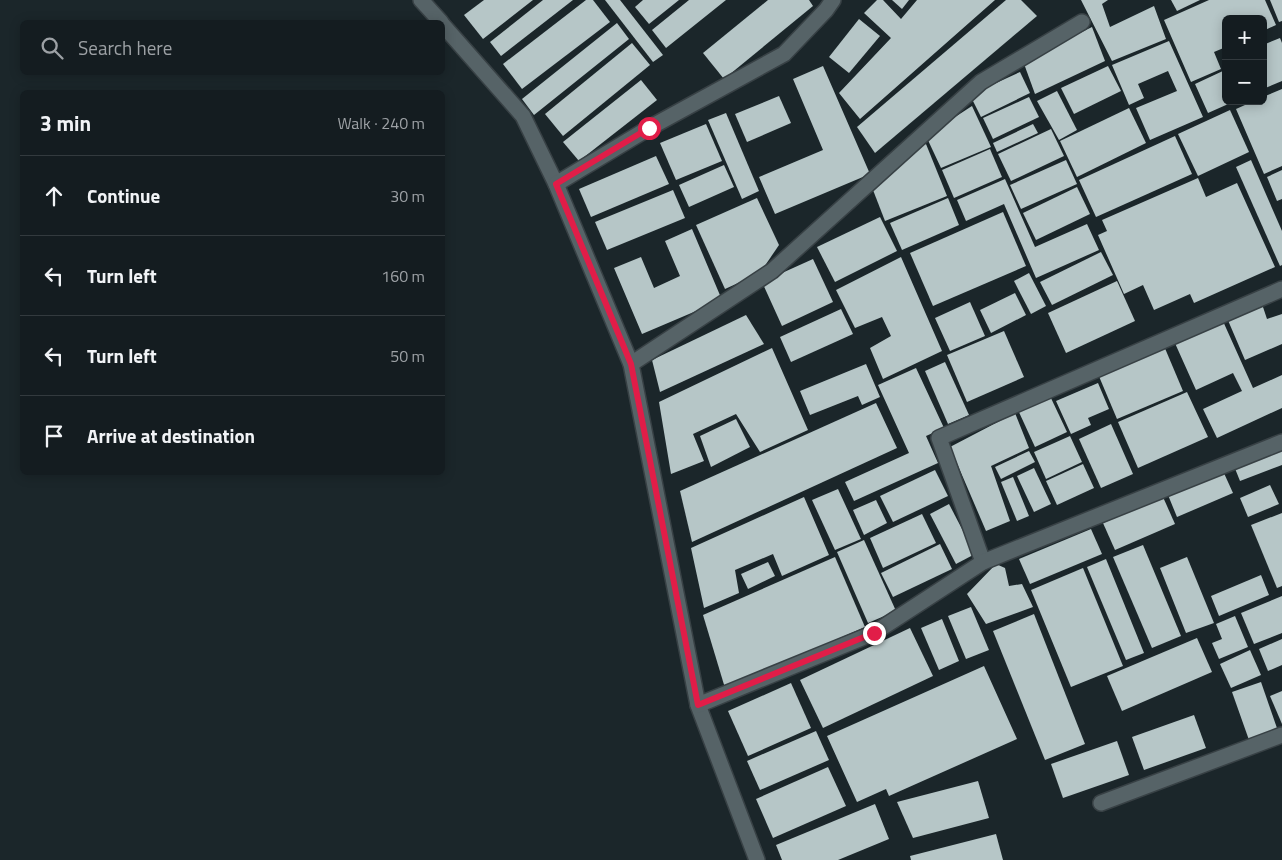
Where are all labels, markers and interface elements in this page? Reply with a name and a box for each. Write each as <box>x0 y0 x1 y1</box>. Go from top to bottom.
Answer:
map controls <box>1222 15 1267 105</box>
button: + <box>1222 15 1267 60</box>
search box <box>20 20 445 75</box>
text: Search here <box>78 33 172 62</box>
icon: search <box>38 34 66 62</box>
button: − <box>1222 60 1267 105</box>
text: 3 min <box>40 107 91 139</box>
text: Walk · 240 m <box>337 111 425 135</box>
route start <box>638 117 661 140</box>
text: Continue <box>87 181 160 210</box>
icon: ahead <box>40 182 68 210</box>
text: 30 m <box>390 184 425 208</box>
text: Turn left <box>87 261 157 290</box>
icon: left <box>40 262 68 290</box>
text: 160 m <box>381 264 425 288</box>
text: Turn left <box>87 341 157 370</box>
icon: left <box>40 342 68 370</box>
text: 50 m <box>390 344 425 368</box>
text: Arrive at destination <box>87 421 255 450</box>
icon: arrive <box>40 422 68 450</box>
route end <box>863 622 886 645</box>

